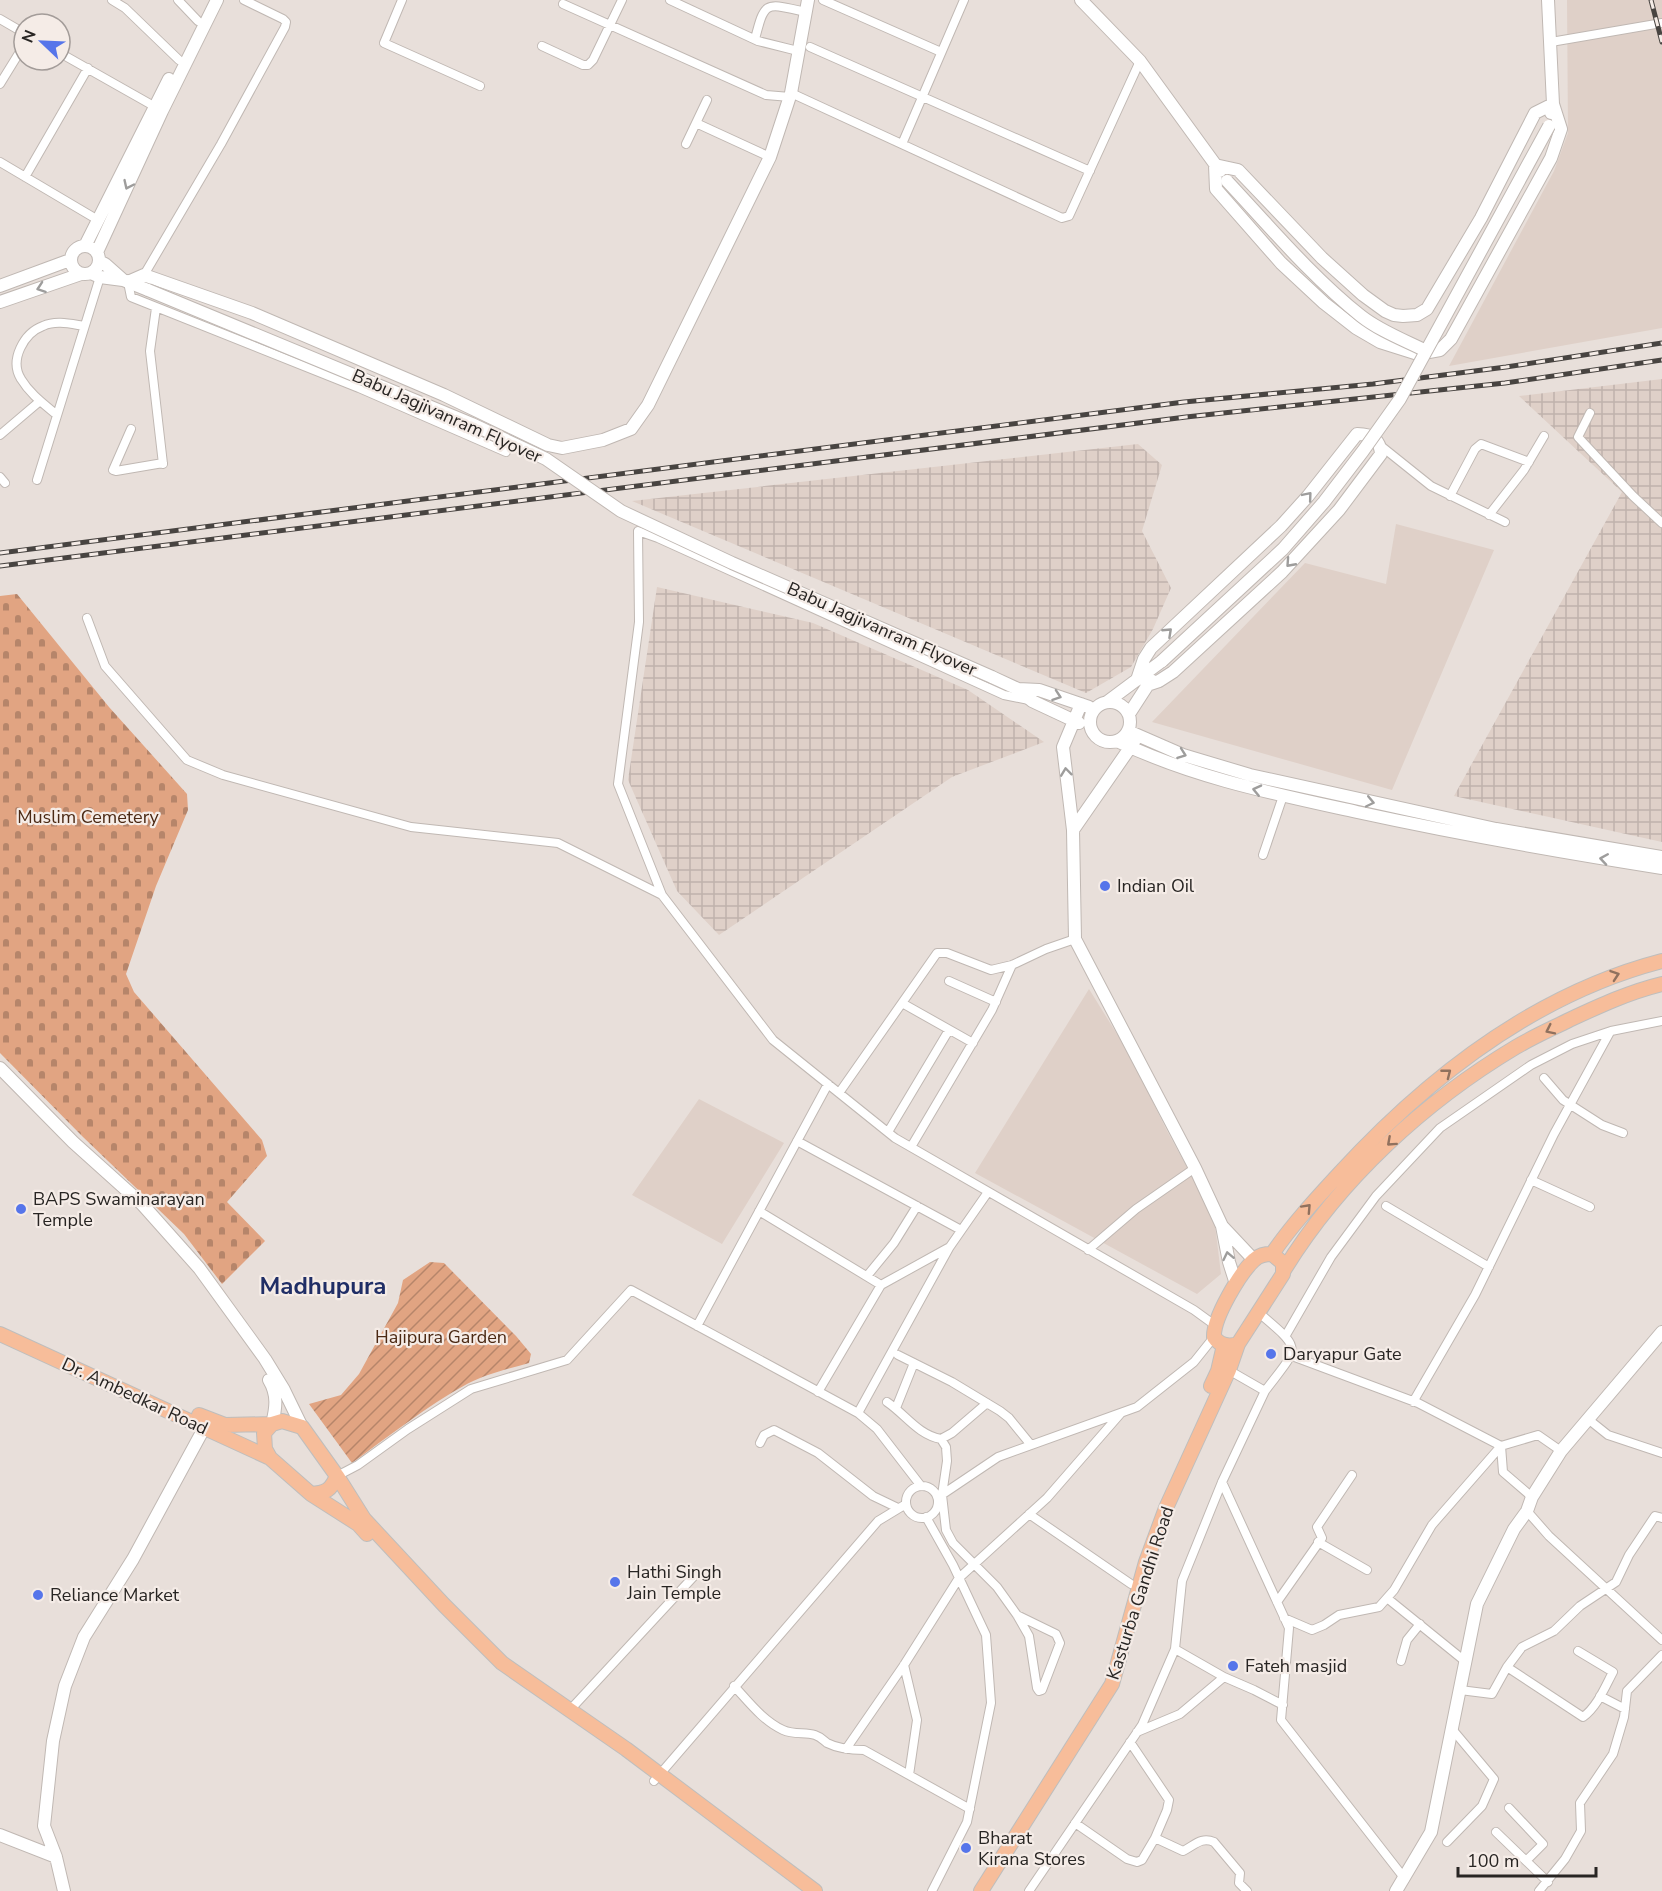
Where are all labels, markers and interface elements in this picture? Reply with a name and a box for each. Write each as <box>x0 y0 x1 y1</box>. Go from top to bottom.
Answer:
north arrow <box>12 12 72 72</box>
text: N <box>17 27 42 46</box>
one-way arrow <box>123 179 135 190</box>
one-way arrow <box>36 281 46 293</box>
street label: Babu Jagjivanram Flyover <box>348 363 546 469</box>
one-way arrow <box>1301 492 1312 503</box>
one-way arrow <box>1287 556 1298 567</box>
street label: Babu Jagjivanram Flyover <box>783 576 981 682</box>
one-way arrow <box>1162 628 1172 639</box>
one-way arrow <box>1051 688 1062 701</box>
one-way arrow <box>1176 746 1187 759</box>
one-way arrow <box>1061 768 1073 777</box>
one-way arrow <box>1252 784 1262 797</box>
one-way arrow <box>1365 795 1375 808</box>
park label: Muslim Cemetery <box>17 805 160 829</box>
one-way arrow <box>1600 853 1610 866</box>
place label: Indian Oil <box>1117 874 1195 898</box>
marker: Indian Oil <box>1098 879 1112 893</box>
one-way arrow <box>1609 970 1620 983</box>
one-way arrow <box>1545 1022 1556 1034</box>
one-way arrow <box>1441 1069 1452 1080</box>
one-way arrow <box>1387 1135 1398 1146</box>
place label: BAPS Swaminarayan Temple <box>33 1187 205 1232</box>
marker: BAPS Swaminarayan Temple <box>14 1202 28 1216</box>
one-way arrow <box>1300 1204 1311 1215</box>
one-way arrow <box>1222 1251 1235 1261</box>
district label: Madhupura <box>259 1270 387 1302</box>
park label: Hajipura Garden <box>375 1325 507 1349</box>
place label: Daryapur Gate <box>1283 1342 1402 1366</box>
marker: Daryapur Gate <box>1264 1347 1278 1361</box>
street label: Dr. Ambedkar Road <box>58 1352 212 1440</box>
street label: Kasturba Gandhi Road <box>1101 1503 1179 1683</box>
place label: Hathi Singh Jain Temple <box>626 1560 722 1605</box>
marker: Hathi Singh Jain Temple <box>608 1575 622 1589</box>
place label: Reliance Market <box>50 1583 180 1607</box>
marker: Reliance Market <box>31 1588 45 1602</box>
place label: Fateh masjid <box>1245 1654 1347 1678</box>
marker: Fateh masjid <box>1226 1659 1240 1673</box>
place label: Bharat Kirana Stores <box>978 1826 1086 1871</box>
scale bar <box>1458 1840 1596 1878</box>
marker: Bharat Kirana Stores <box>959 1841 973 1855</box>
text: 100 m <box>1467 1849 1519 1873</box>

